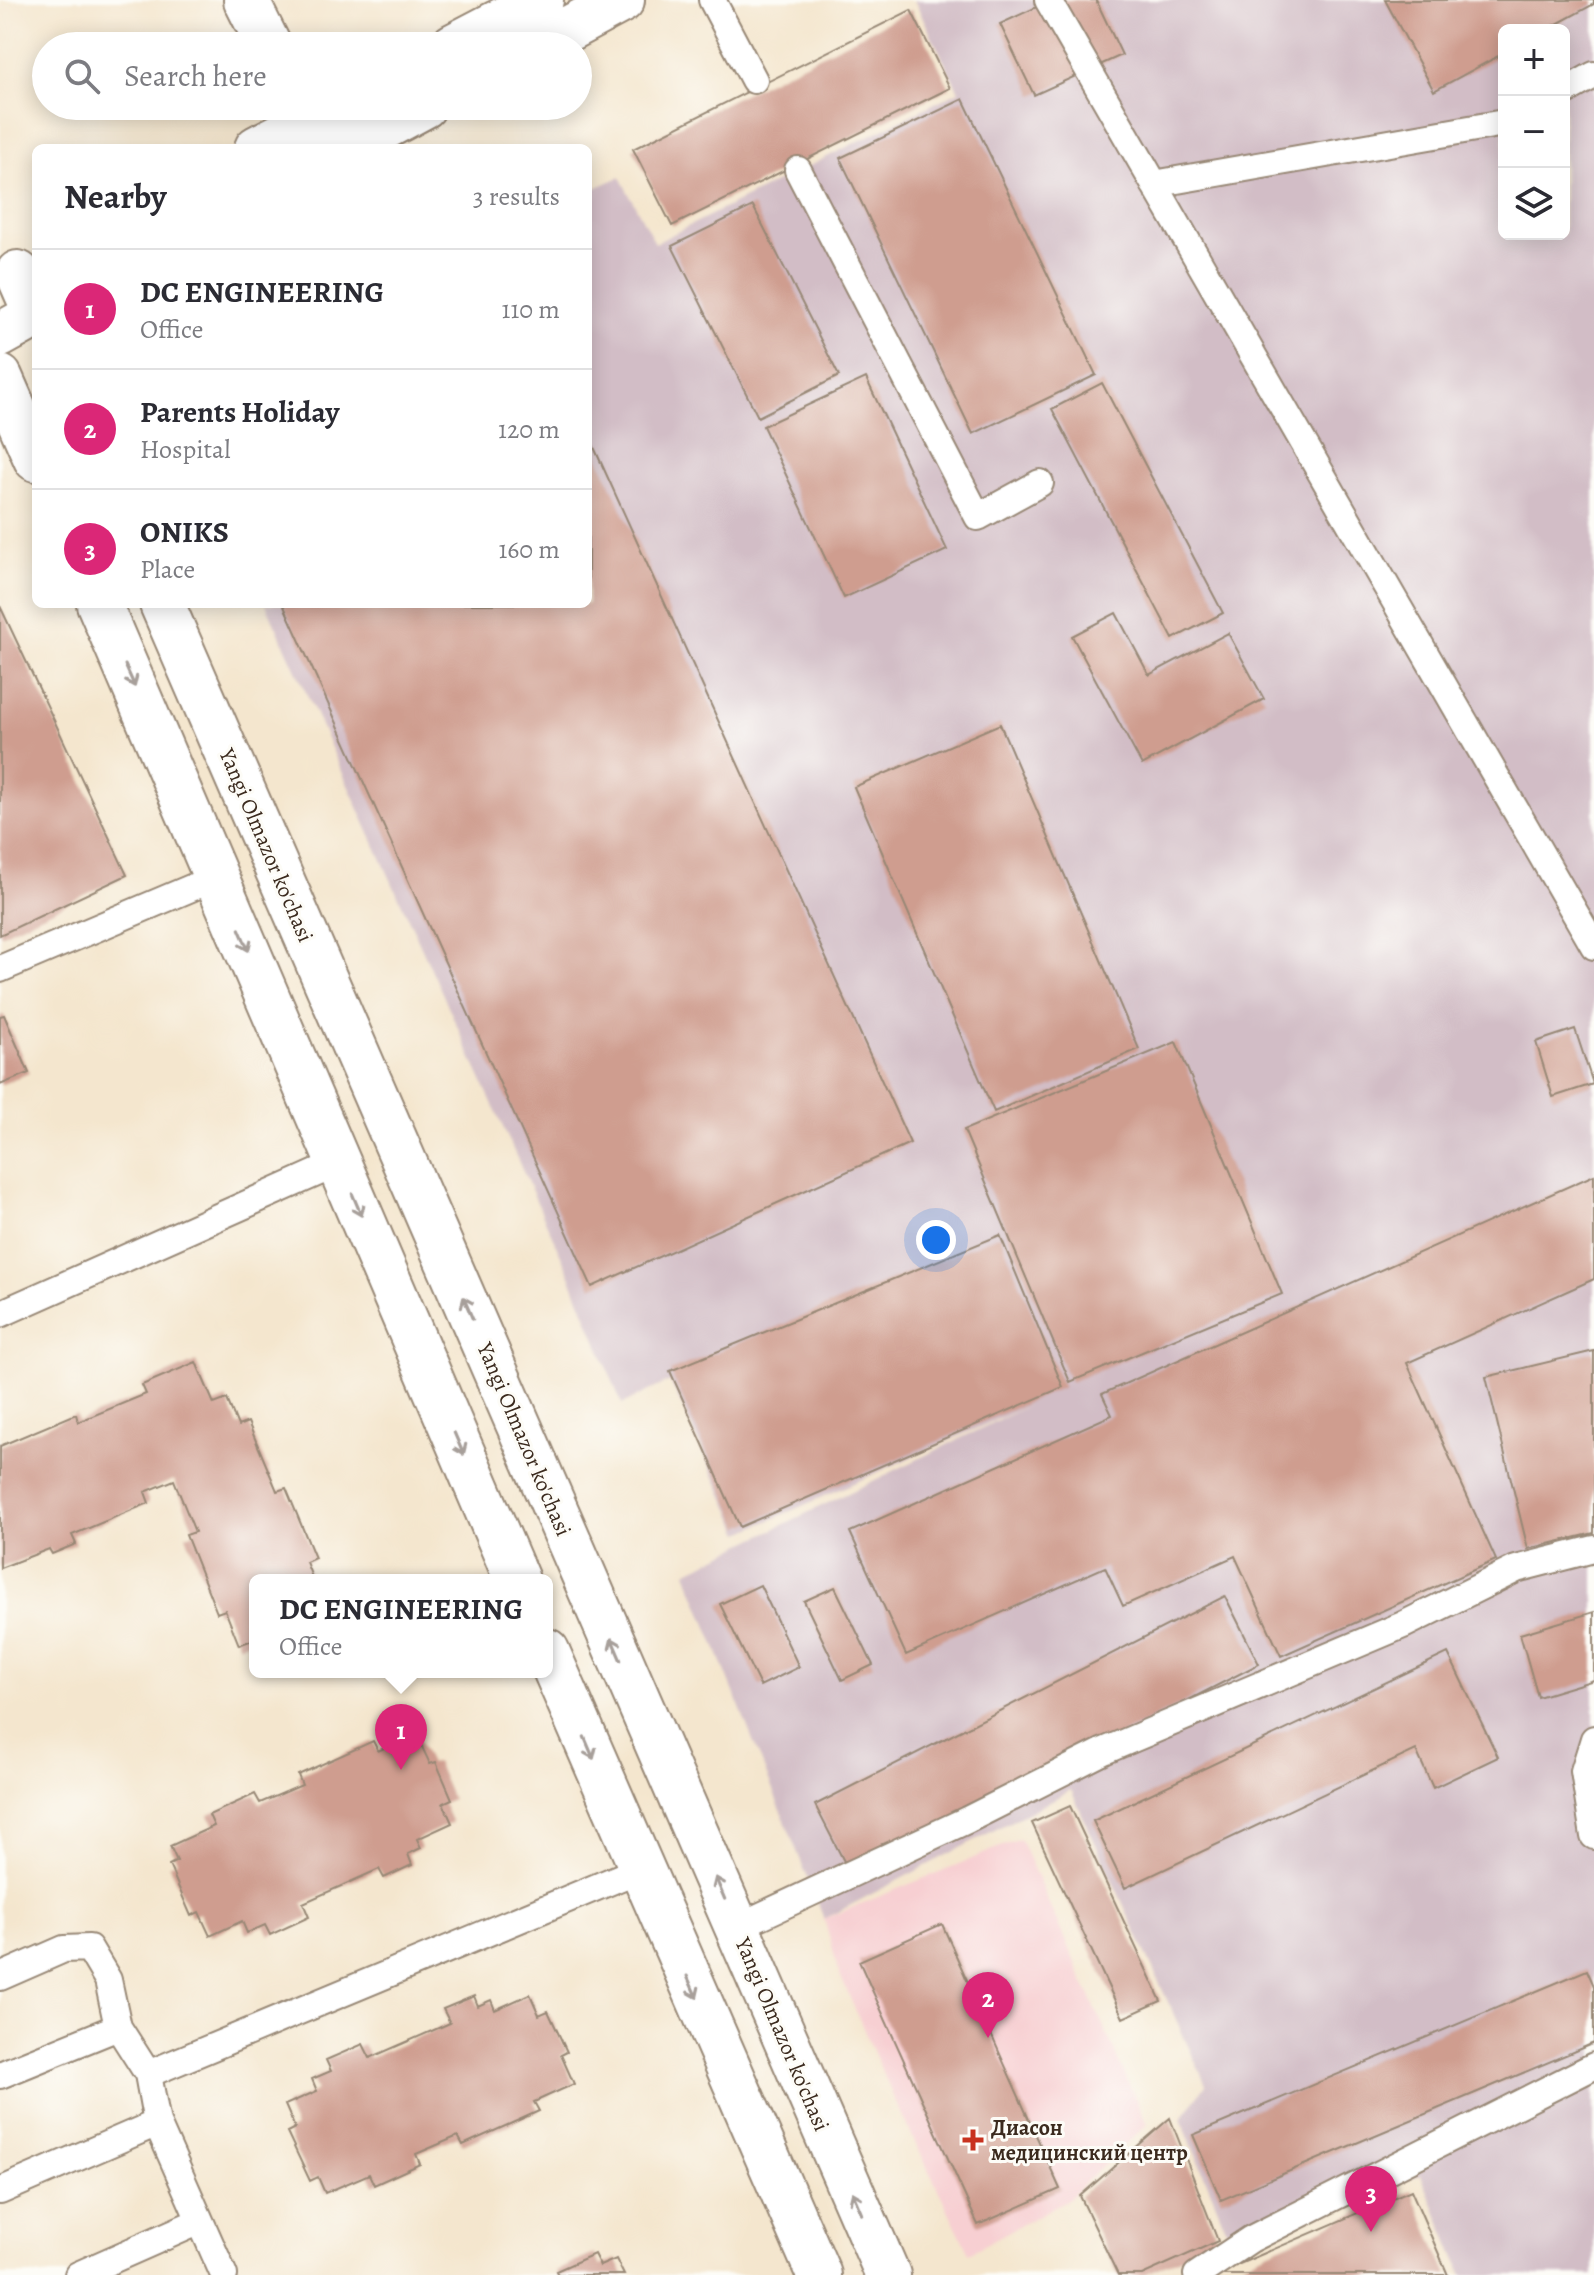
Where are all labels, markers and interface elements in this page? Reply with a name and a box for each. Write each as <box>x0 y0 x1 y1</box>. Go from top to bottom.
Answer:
map controls <box>1498 24 1570 240</box>
button: + <box>1498 24 1570 96</box>
search box <box>32 32 592 120</box>
icon: search <box>60 54 104 98</box>
text: Search here <box>124 56 267 96</box>
button: − <box>1498 96 1570 168</box>
button: layers <box>1498 168 1570 240</box>
text: Nearby <box>64 173 167 220</box>
text: 3 results <box>473 179 560 214</box>
text: DC ENGINEERING <box>140 272 384 312</box>
text: 1 <box>85 292 95 327</box>
text: 110 m <box>502 292 560 327</box>
text: Office <box>140 312 203 347</box>
text: Parents Holiday <box>140 392 339 432</box>
text: 2 <box>84 412 96 447</box>
text: 120 m <box>498 412 560 447</box>
text: Hospital <box>140 432 231 467</box>
text: ONIKS <box>140 512 229 552</box>
text: 3 <box>84 532 96 567</box>
text: 160 m <box>498 532 560 567</box>
text: Place <box>140 552 195 587</box>
one-way arrow <box>123 663 138 687</box>
street label: Yangi Olmazor ko'chasi <box>211 743 320 947</box>
one-way arrow <box>237 927 252 952</box>
one-way arrow <box>350 1192 365 1217</box>
your location <box>916 1220 956 1260</box>
one-way arrow <box>460 1296 475 1321</box>
street label: Yangi Olmazor ko'chasi <box>469 1337 578 1541</box>
one-way arrow <box>452 1431 467 1456</box>
popup <box>249 1574 553 1678</box>
text: DC ENGINEERING <box>279 1589 523 1629</box>
text: Office <box>279 1629 342 1664</box>
one-way arrow <box>608 1638 623 1662</box>
pin: 1 <box>375 1704 427 1770</box>
one-way arrow <box>582 1736 597 1760</box>
one-way arrow <box>711 1876 726 1901</box>
street label: Yangi Olmazor ko'chasi <box>727 1932 836 2136</box>
pin: 2 <box>962 1972 1014 2038</box>
one-way arrow <box>685 1975 700 1999</box>
place label: Диасон медицинский центр <box>991 2113 1188 2168</box>
marker: Диасон медицинский центр <box>962 2129 984 2151</box>
pin: 3 <box>1345 2166 1397 2232</box>
one-way arrow <box>848 2192 863 2216</box>

